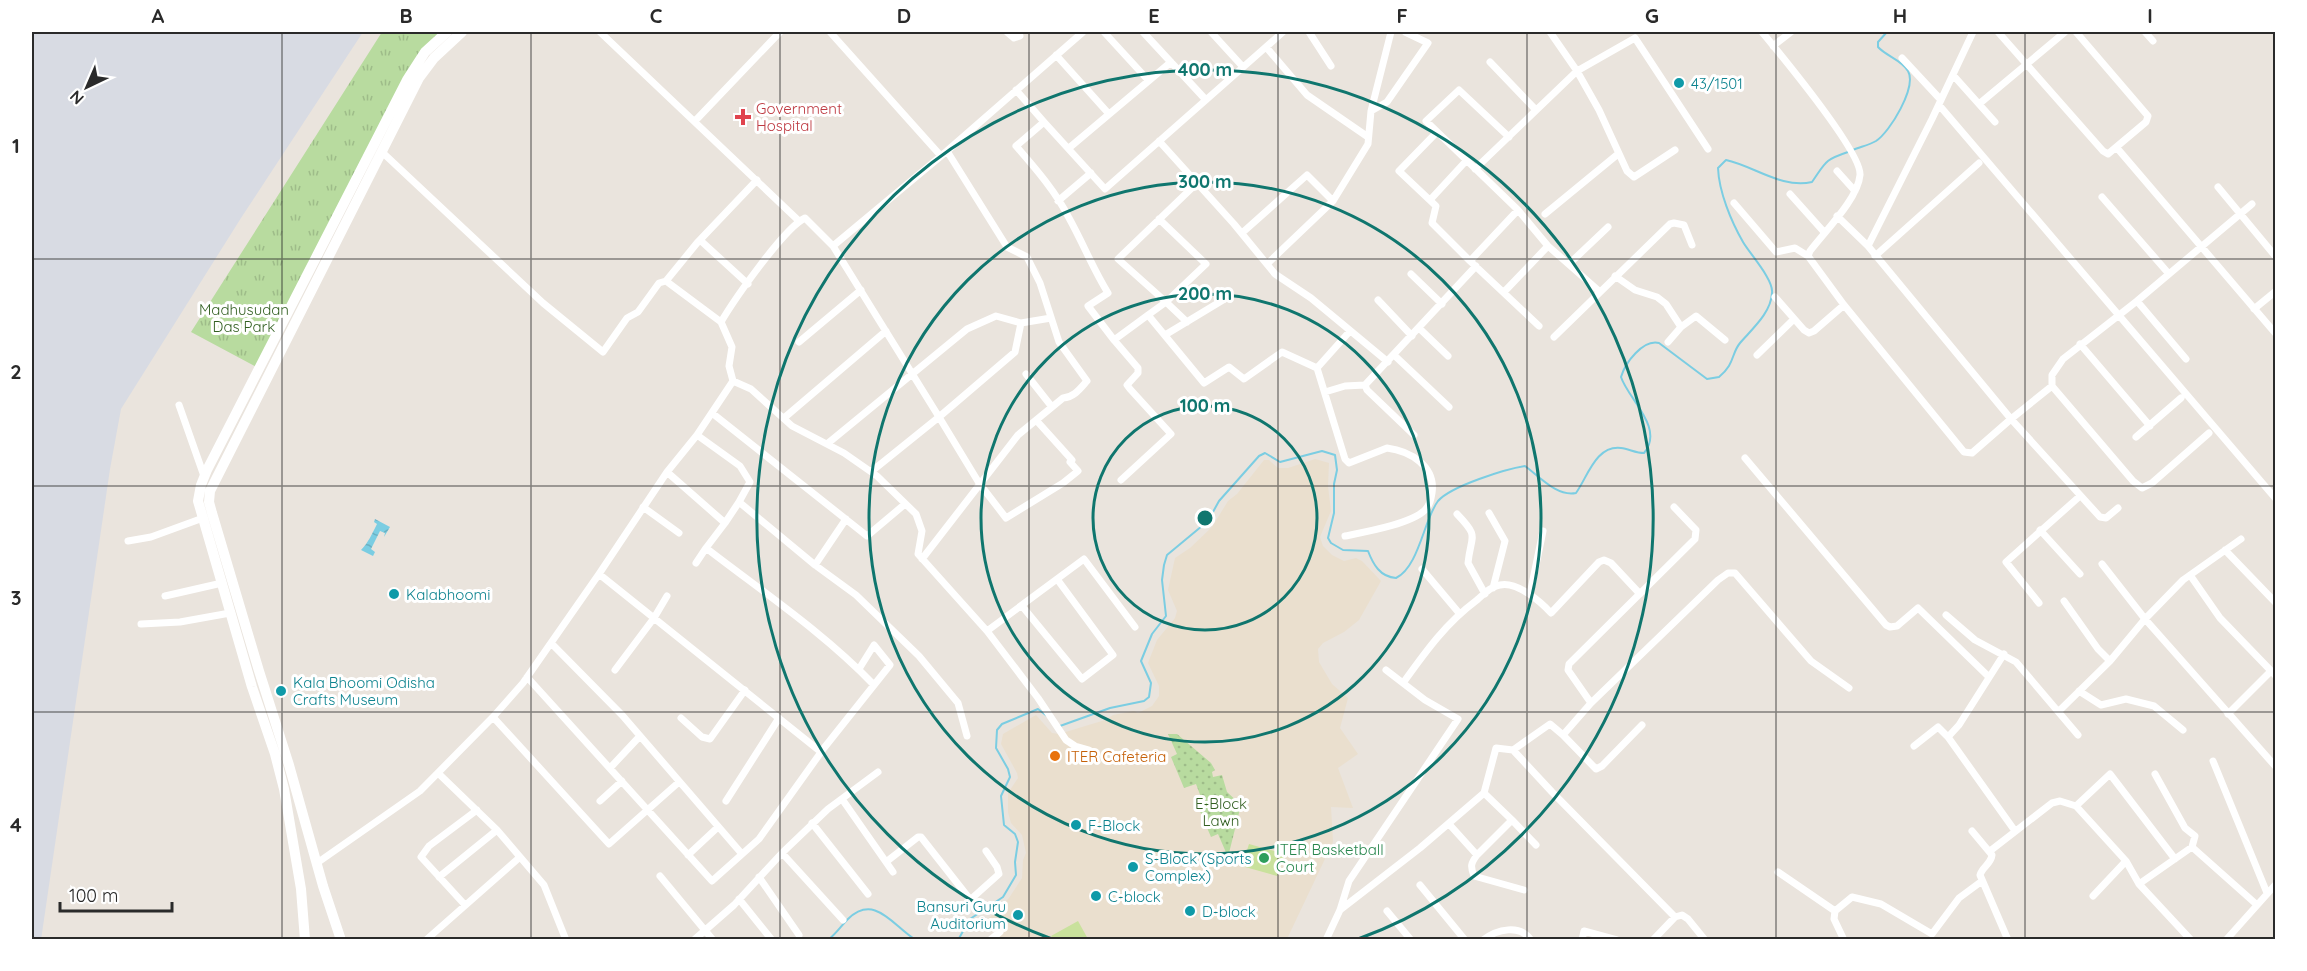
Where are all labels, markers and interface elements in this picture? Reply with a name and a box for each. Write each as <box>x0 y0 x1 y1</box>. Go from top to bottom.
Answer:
text: A <box>152 3 165 28</box>
text: B <box>399 3 413 28</box>
text: C <box>650 3 663 28</box>
text: D <box>897 3 911 28</box>
text: E <box>1148 3 1160 28</box>
text: F <box>1396 3 1408 28</box>
text: G <box>1645 3 1659 28</box>
text: H <box>1893 3 1907 28</box>
text: I <box>2147 3 2153 28</box>
north arrow <box>57 57 117 117</box>
text: 400 m <box>1178 58 1232 81</box>
place label: 43/1501 <box>1691 74 1743 93</box>
marker: 43/1501 <box>1672 76 1686 90</box>
text: N <box>65 87 88 109</box>
place label: Government Hospital <box>756 99 842 135</box>
marker: Government Hospital <box>734 108 752 126</box>
text: 1 <box>12 133 20 158</box>
text: 300 m <box>1178 170 1232 193</box>
text: 200 m <box>1178 282 1232 305</box>
park label: Madhusudan Das Park <box>199 300 289 336</box>
text: 2 <box>10 359 22 384</box>
text: 100 m <box>1180 394 1230 417</box>
centre of rings <box>1195 508 1215 528</box>
text: 3 <box>11 585 21 610</box>
place label: Kalabhoomi <box>406 585 490 604</box>
marker: Kalabhoomi <box>387 587 401 601</box>
place label: Kala Bhoomi Odisha Crafts Museum <box>293 673 435 709</box>
marker: Kala Bhoomi Odisha Crafts Museum <box>274 684 288 698</box>
place label: ITER Cafeteria <box>1067 747 1166 766</box>
marker: ITER Cafeteria <box>1048 749 1062 763</box>
park label: E-Block Lawn <box>1195 794 1247 830</box>
text: 4 <box>10 812 22 837</box>
place label: F-Block <box>1088 816 1140 835</box>
marker: F-Block <box>1069 818 1083 832</box>
place label: ITER Basketball Court <box>1276 840 1384 876</box>
place label: S-Block (Sports Complex) <box>1145 849 1252 885</box>
marker: ITER Basketball Court <box>1257 851 1271 865</box>
marker: S-Block (Sports Complex) <box>1126 860 1140 874</box>
scale bar <box>60 875 172 913</box>
text: 100 m <box>69 884 118 907</box>
place label: C-block <box>1108 887 1161 906</box>
marker: C-block <box>1089 889 1103 903</box>
place label: Bansuri Guru Auditorium <box>917 897 1006 933</box>
place label: D-block <box>1202 902 1256 921</box>
marker: D-block <box>1183 904 1197 918</box>
marker: Bansuri Guru Auditorium <box>1011 908 1025 922</box>

